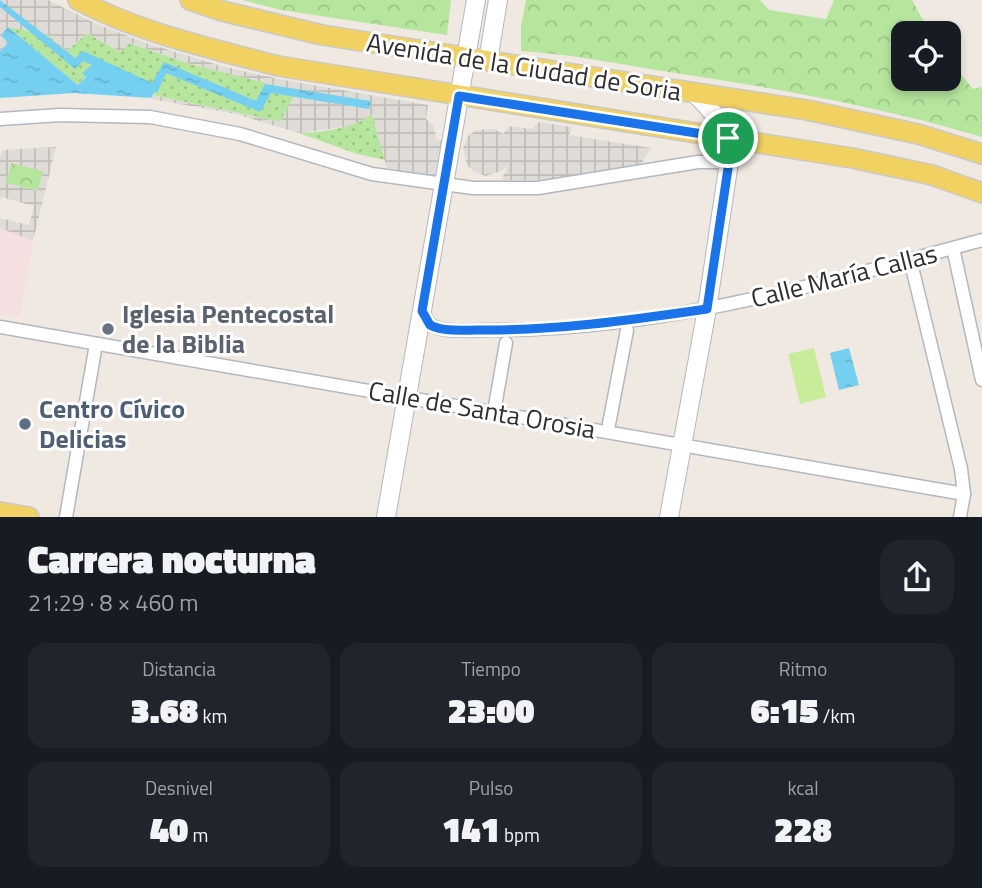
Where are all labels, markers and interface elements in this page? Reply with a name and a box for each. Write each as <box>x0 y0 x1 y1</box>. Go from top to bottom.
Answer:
map controls <box>891 21 961 91</box>
button: locate <box>891 21 961 91</box>
street label: Avenida de la Ciudad de Soria <box>364 22 684 111</box>
pin <box>698 108 758 168</box>
icon: arrive <box>709 119 747 157</box>
street label: Calle María Callas <box>747 234 941 317</box>
place label: Iglesia Pentecostal de la Biblia <box>122 294 334 363</box>
marker: Iglesia Pentecostal de la Biblia <box>100 321 116 337</box>
street label: Calle de Santa Orosia <box>365 370 599 449</box>
place label: Centro Cívico Delicias <box>39 389 185 458</box>
marker: Centro Cívico Delicias <box>17 416 33 432</box>
text: Carrera nocturna <box>28 530 316 588</box>
button: share <box>880 540 954 614</box>
text: 21:29 · 8 × 460 m <box>28 585 198 620</box>
text: Distancia <box>142 654 216 683</box>
text: Tiempo <box>461 654 521 683</box>
text: Ritmo <box>779 654 827 683</box>
text: 3.68 <box>131 683 198 737</box>
text: 23:00 <box>447 683 535 737</box>
text: 6:15 <box>751 683 818 737</box>
text: km <box>198 701 227 730</box>
text: /km <box>818 701 855 730</box>
text: Desnivel <box>145 773 213 802</box>
text: Pulso <box>469 773 513 802</box>
text: kcal <box>787 773 819 802</box>
text: 40 <box>150 802 188 856</box>
text: 141 <box>442 802 500 856</box>
text: 228 <box>774 802 832 856</box>
text: m <box>188 820 208 849</box>
text: bpm <box>500 820 540 849</box>

